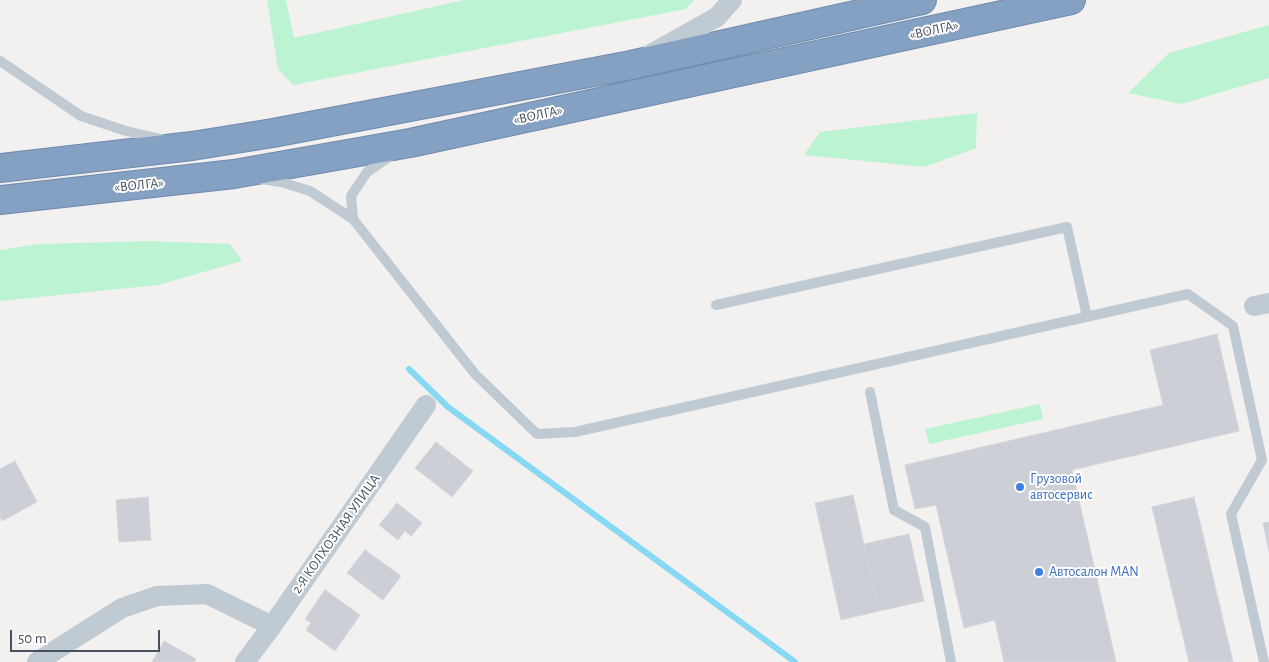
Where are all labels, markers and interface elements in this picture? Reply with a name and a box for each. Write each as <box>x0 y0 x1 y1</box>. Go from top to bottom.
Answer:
street label: «ВОЛГА» <box>908 17 960 43</box>
street label: «ВОЛГА» <box>512 102 564 128</box>
street label: «ВОЛГА» <box>113 174 165 196</box>
street label: 2-Я КОЛХОЗНАЯ УЛИЦА <box>288 471 384 597</box>
place label: Грузовой автосервис <box>1030 471 1093 504</box>
marker: Грузовой автосервис <box>1014 481 1026 493</box>
place label: Автосалон MAN <box>1049 564 1139 580</box>
marker: Автосалон MAN <box>1033 566 1045 578</box>
scale bar <box>12 620 162 652</box>
text: 50 m <box>18 631 47 646</box>

